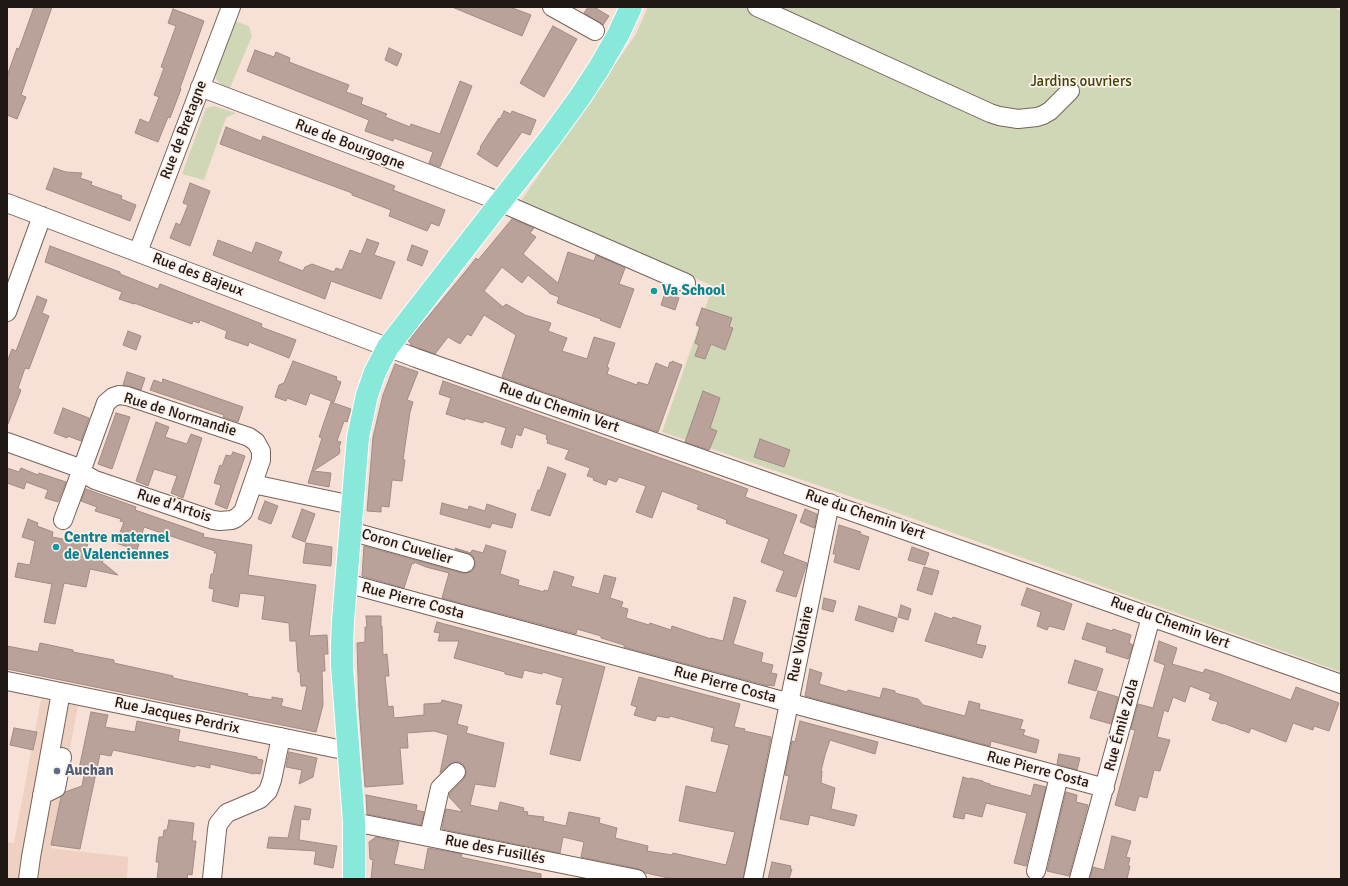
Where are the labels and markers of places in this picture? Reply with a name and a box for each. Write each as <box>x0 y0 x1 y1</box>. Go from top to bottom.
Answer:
place label: Va School <box>662 282 726 300</box>
marker: Va School <box>649 286 659 296</box>
place label: Centre maternel de Valenciennes <box>64 529 170 564</box>
marker: Centre maternel de Valenciennes <box>51 542 61 552</box>
place label: Auchan <box>65 762 114 780</box>
marker: Auchan <box>52 766 62 776</box>

